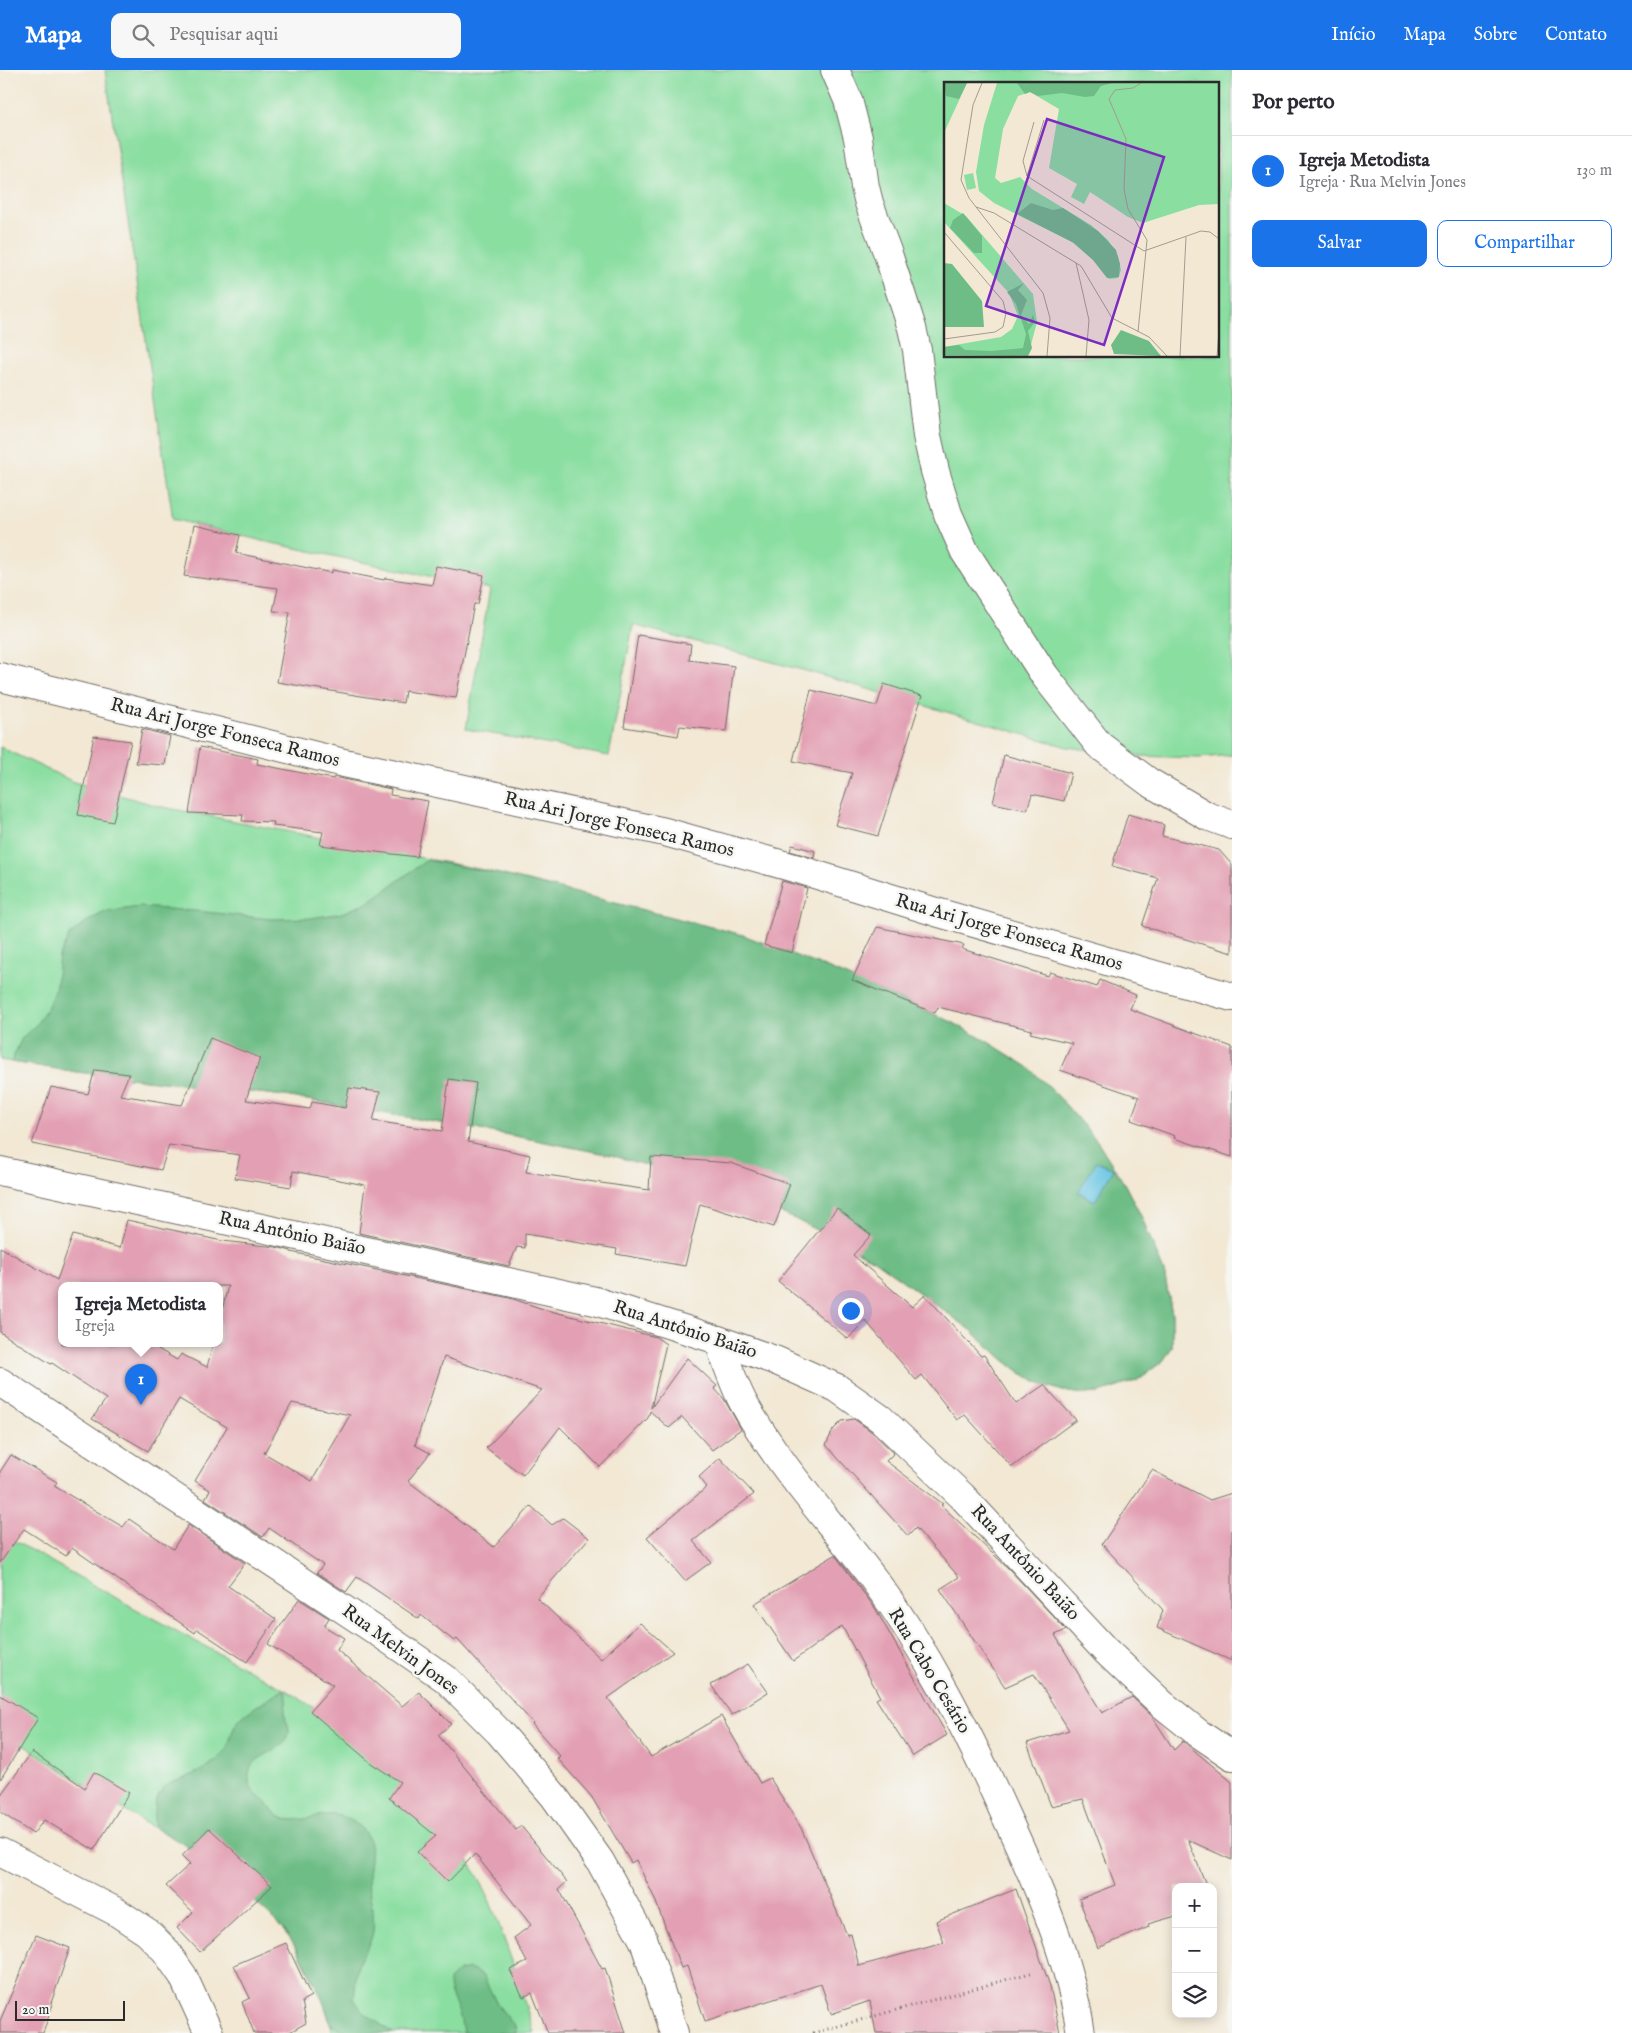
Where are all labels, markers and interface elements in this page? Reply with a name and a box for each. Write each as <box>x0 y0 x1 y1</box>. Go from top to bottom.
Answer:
search box <box>111 13 461 58</box>
text: Mapa <box>25 20 81 51</box>
icon: search <box>129 21 157 49</box>
text: Pesquisar aqui <box>169 23 278 47</box>
text: Início <box>1331 24 1376 47</box>
text: Mapa <box>1404 24 1446 47</box>
text: Sobre <box>1474 24 1517 47</box>
text: Contato <box>1545 24 1607 47</box>
inset map <box>944 82 1220 358</box>
text: Por perto <box>1252 89 1334 116</box>
text: Igreja Metodista <box>1299 149 1430 173</box>
text: 1 <box>1265 161 1271 181</box>
text: 130 m <box>1576 161 1612 181</box>
text: Igreja · Rua Melvin Jones <box>1299 173 1466 193</box>
button: Salvar <box>1252 220 1427 267</box>
button: Compartilhar <box>1437 220 1612 267</box>
street label: Rua Ari Jorge Fonseca Ramos <box>108 693 342 773</box>
street label: Rua Ari Jorge Fonseca Ramos <box>502 787 736 863</box>
street label: Rua Ari Jorge Fonseca Ramos <box>893 889 1125 977</box>
street label: Rua Antônio Baião <box>216 1207 368 1261</box>
popup <box>58 1282 223 1347</box>
text: Igreja Metodista <box>75 1293 206 1317</box>
street label: Rua Antônio Baião <box>610 1295 760 1365</box>
your location <box>838 1298 864 1324</box>
text: Igreja <box>75 1317 115 1337</box>
pin: 1 <box>125 1364 157 1405</box>
street label: Rua Antônio Baião <box>965 1500 1085 1626</box>
street label: Rua Melvin Jones <box>337 1600 463 1700</box>
street label: Rua Cabo Cesário <box>882 1604 976 1738</box>
map controls <box>1172 1883 1217 2018</box>
button: + <box>1172 1883 1217 1928</box>
button: − <box>1172 1928 1217 1973</box>
button: layers <box>1172 1973 1217 2018</box>
scale bar <box>15 1998 125 2021</box>
text: 20 m <box>22 2001 49 2019</box>

